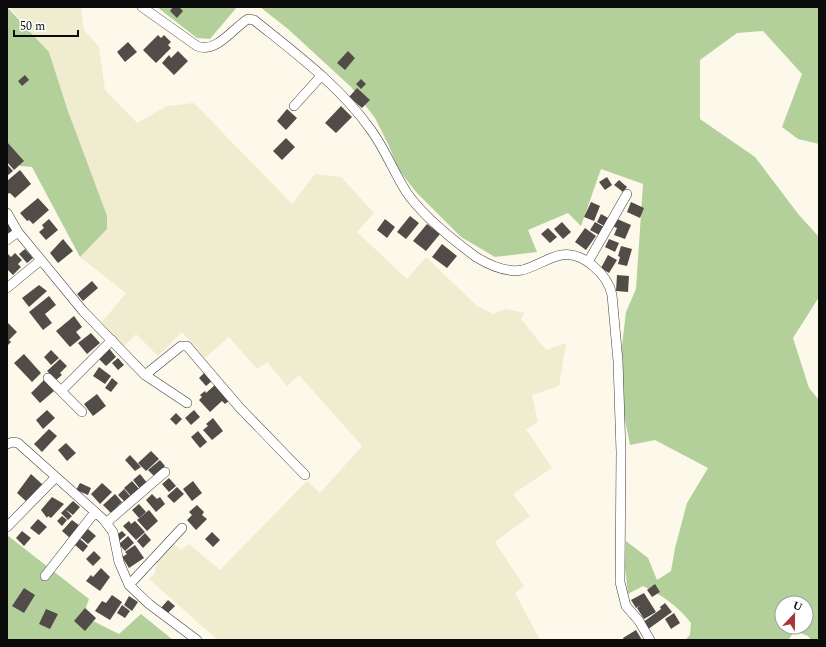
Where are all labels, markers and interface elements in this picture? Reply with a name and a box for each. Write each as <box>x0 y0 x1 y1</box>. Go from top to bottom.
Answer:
scale bar <box>14 12 78 38</box>
text: 50 m <box>20 17 45 36</box>
north arrow <box>774 595 814 635</box>
text: U <box>790 597 805 616</box>

